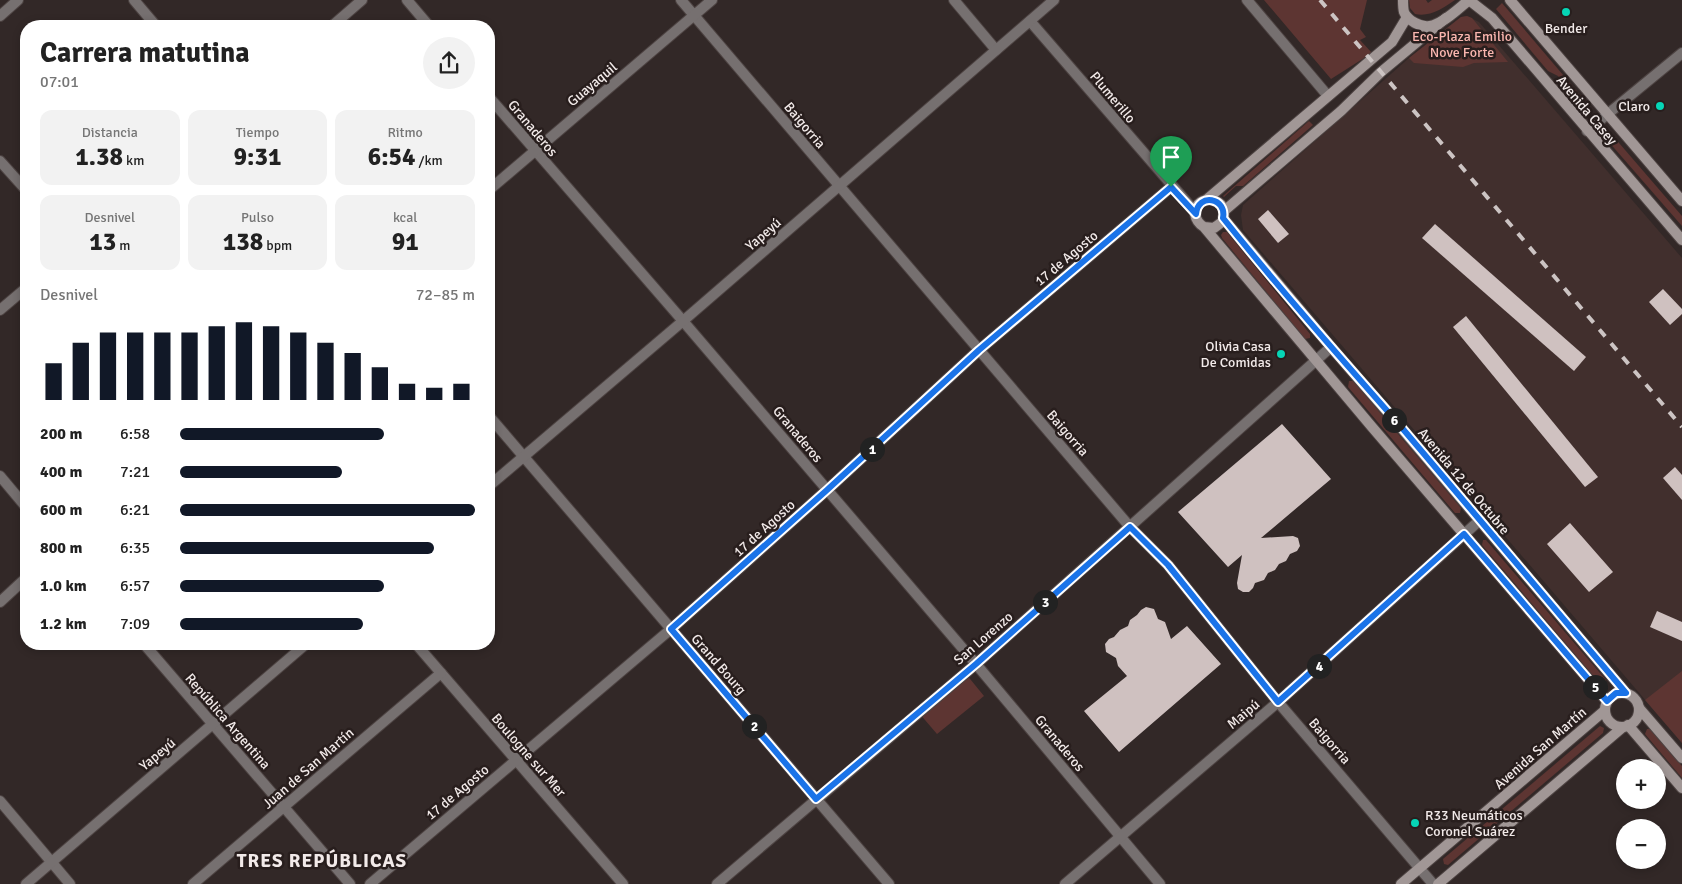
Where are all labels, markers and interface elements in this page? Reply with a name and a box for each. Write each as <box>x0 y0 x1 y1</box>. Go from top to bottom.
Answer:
marker: Bender <box>1560 6 1572 18</box>
place label: Bender <box>1545 20 1588 37</box>
park label: Eco-Plaza Emilio Nove Forte <box>1412 28 1512 61</box>
text: Carrera matutina <box>40 36 250 70</box>
button: share <box>423 37 475 89</box>
street label: Guayaquil <box>564 59 621 110</box>
street label: Plumerillo <box>1086 68 1139 127</box>
text: 07:01 <box>40 72 79 92</box>
street label: Avenida Casey <box>1553 72 1621 149</box>
street label: Granaderos <box>504 97 561 160</box>
place label: Claro <box>1618 98 1650 115</box>
street label: Baigorria <box>780 99 829 152</box>
marker: Claro <box>1654 100 1666 112</box>
text: Distancia <box>82 124 138 141</box>
text: Tiempo <box>236 124 279 141</box>
text: Ritmo <box>387 124 423 141</box>
pin <box>1150 136 1192 187</box>
text: 1.38 <box>75 141 123 172</box>
text: 9:31 <box>234 141 281 172</box>
text: 6:54 <box>368 141 416 172</box>
icon: arrive <box>1157 143 1185 171</box>
text: km <box>123 152 144 169</box>
text: /km <box>416 152 443 169</box>
text: Desnivel <box>84 209 135 226</box>
text: Pulso <box>241 209 274 226</box>
text: kcal <box>393 209 417 226</box>
street label: Yapeyú <box>742 214 785 255</box>
text: 13 <box>89 226 116 257</box>
text: 138 <box>223 226 263 257</box>
text: 91 <box>392 226 419 257</box>
street label: 17 de Agosto <box>1031 227 1101 290</box>
text: m <box>116 237 130 254</box>
text: bpm <box>263 237 292 254</box>
text: Desnivel <box>40 285 98 305</box>
text: 72–85 m <box>416 285 475 305</box>
place label: Olivia Casa De Comidas <box>1201 338 1271 371</box>
marker: Olivia Casa De Comidas <box>1275 348 1287 360</box>
street label: Granaderos <box>769 403 826 466</box>
street label: Baigorria <box>1043 407 1092 460</box>
pin: 6 <box>1382 408 1406 432</box>
text: 6 <box>1391 412 1398 429</box>
text: 200 m <box>40 424 82 444</box>
text: 6:58 <box>120 424 150 444</box>
street label: Avenida 12 de Octubre <box>1414 425 1513 538</box>
pin: 1 <box>860 436 884 462</box>
text: 1 <box>869 441 876 458</box>
text: 400 m <box>40 462 82 482</box>
text: 7:21 <box>120 462 150 482</box>
street label: 17 de Agosto <box>730 496 799 560</box>
text: 600 m <box>40 500 82 520</box>
text: 6:21 <box>120 500 150 520</box>
text: 800 m <box>40 538 82 558</box>
text: 6:35 <box>120 538 150 558</box>
text: 1.0 km <box>40 576 87 596</box>
text: 6:57 <box>120 576 150 596</box>
pin: 3 <box>1032 590 1058 614</box>
text: 3 <box>1042 594 1049 611</box>
street label: San Lorenzo <box>950 608 1016 669</box>
text: 1.2 km <box>40 614 87 634</box>
text: 7:09 <box>120 614 150 634</box>
street label: Grand Bourg <box>688 630 750 698</box>
pin: 4 <box>1306 654 1332 678</box>
text: 4 <box>1316 658 1323 675</box>
street label: República Argentina <box>181 670 274 773</box>
pin: 5 <box>1582 674 1608 700</box>
text: 5 <box>1592 679 1599 696</box>
street label: Maipú <box>1224 696 1263 733</box>
street label: Avenida San Martín <box>1491 704 1590 793</box>
street label: Boulogne sur Mer <box>488 710 570 801</box>
street label: Granaderos <box>1031 712 1088 775</box>
pin: 2 <box>742 714 766 738</box>
street label: Baigorria <box>1305 715 1354 768</box>
text: 2 <box>751 718 758 735</box>
street label: Juan de San Martín <box>259 724 357 813</box>
street label: Yapeyú <box>136 734 179 774</box>
map controls <box>1616 759 1666 869</box>
button: + <box>1616 759 1666 809</box>
street label: 17 de Agosto <box>422 761 492 824</box>
place label: R33 Neumáticos Coronel Suárez <box>1425 807 1523 840</box>
marker: R33 Neumáticos Coronel Suárez <box>1409 817 1421 829</box>
button: − <box>1616 819 1666 869</box>
district label: TRES REPÚBLICAS <box>237 849 407 873</box>

